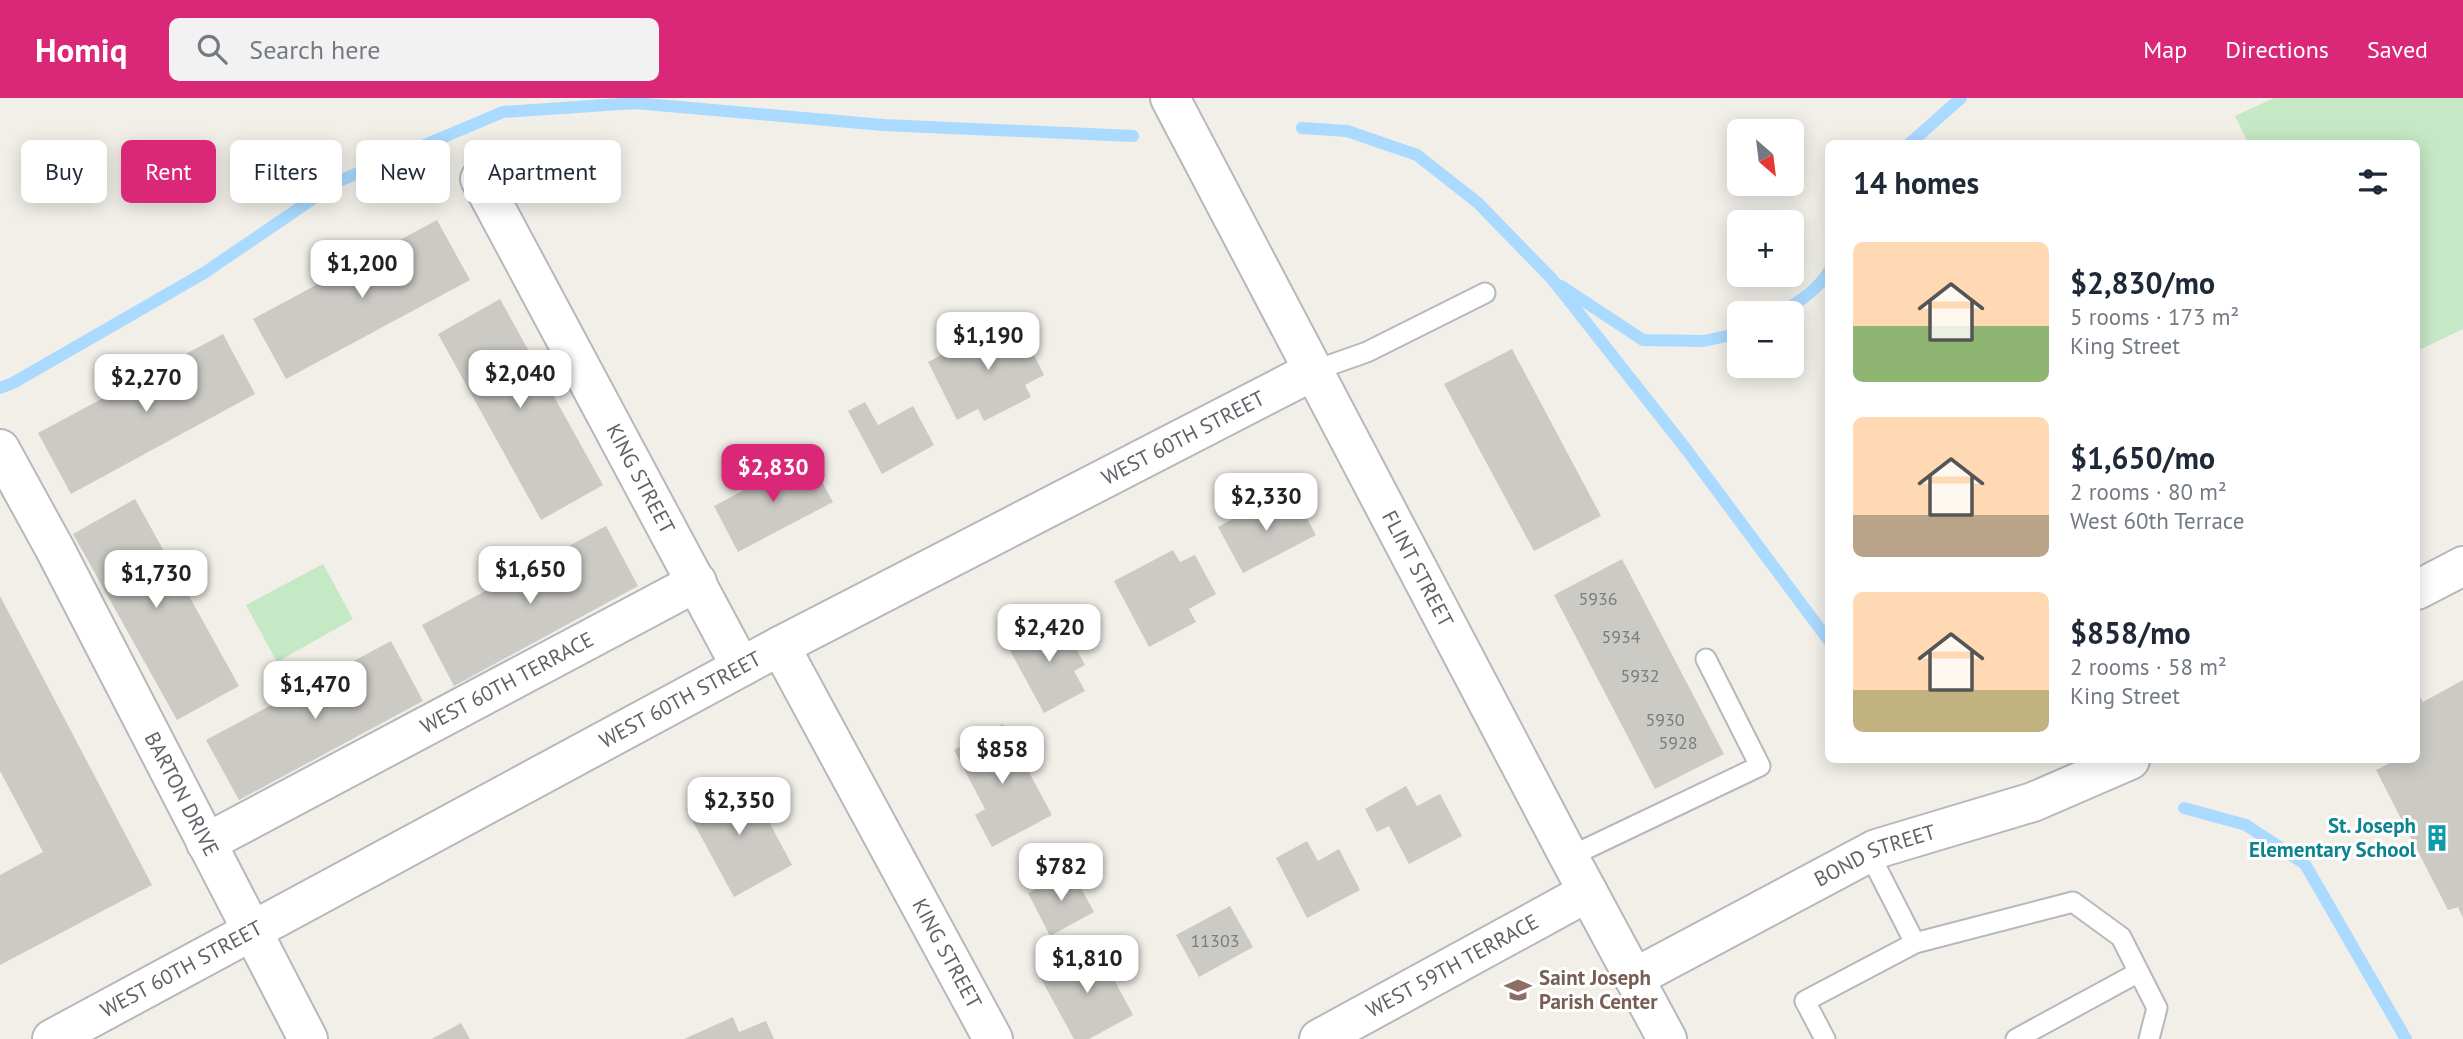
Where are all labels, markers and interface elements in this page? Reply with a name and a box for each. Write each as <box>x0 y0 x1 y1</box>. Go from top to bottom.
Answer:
search box <box>169 18 659 81</box>
text: Homiq <box>35 28 127 71</box>
icon: search <box>193 30 231 68</box>
text: Search here <box>249 33 380 66</box>
text: Map <box>2143 34 2187 65</box>
text: Directions <box>2225 34 2329 65</box>
text: Saved <box>2367 34 2428 65</box>
north arrow <box>1727 119 1804 196</box>
map controls <box>1727 119 1804 378</box>
chip: Buy <box>21 140 107 203</box>
chip: Rent <box>121 140 216 203</box>
chip: Filters <box>230 140 342 203</box>
chip: New <box>356 140 450 203</box>
chip: Apartment <box>464 140 621 203</box>
text: 14 homes <box>1853 163 1979 202</box>
icon: filters <box>2354 163 2392 201</box>
button: + <box>1727 210 1804 287</box>
pin: $1,200 <box>305 240 419 300</box>
text: $1,200 <box>326 248 398 277</box>
text: $2,830/mo <box>2070 263 2215 302</box>
icon: home <box>1909 270 1993 354</box>
button: − <box>1727 301 1804 378</box>
text: 5 rooms · 173 m² <box>2070 302 2239 331</box>
pin: $1,190 <box>931 313 1045 372</box>
text: $1,190 <box>952 320 1024 349</box>
text: King Street <box>2070 331 2180 360</box>
pin: $2,040 <box>463 350 577 410</box>
pin: $2,270 <box>89 354 203 414</box>
text: $2,040 <box>484 358 556 387</box>
text: $2,270 <box>110 362 182 391</box>
street label: WEST 60TH STREET <box>1097 384 1269 491</box>
street label: KING STREET <box>600 419 681 539</box>
text: $1,650/mo <box>2070 438 2215 477</box>
pin: $2,830 <box>716 444 830 504</box>
icon: home <box>1909 445 1993 529</box>
text: $2,830 <box>737 452 809 481</box>
pin: $2,330 <box>1209 474 1323 533</box>
text: 2 rooms · 80 m² <box>2070 477 2227 506</box>
text: $2,330 <box>1230 481 1302 510</box>
street label: FLINT STREET <box>1376 506 1460 632</box>
text: West 60th Terrace <box>2070 506 2244 535</box>
pin: $1,650 <box>473 546 587 606</box>
pin: $1,730 <box>99 550 213 610</box>
text: $1,650 <box>494 554 566 583</box>
text: $1,730 <box>120 558 192 587</box>
house number: 5936 <box>1578 587 1618 610</box>
pin: $2,420 <box>992 604 1106 664</box>
text: $2,420 <box>1013 612 1085 641</box>
text: $858/mo <box>2070 613 2191 652</box>
icon: home <box>1909 620 1993 704</box>
street label: WEST 60TH TERRACE <box>416 625 598 740</box>
house number: 5934 <box>1601 625 1641 648</box>
street label: WEST 60TH STREET <box>594 645 766 754</box>
text: 2 rooms · 58 m² <box>2070 652 2227 681</box>
pin: $1,470 <box>258 662 372 721</box>
house number: 5932 <box>1620 664 1660 687</box>
text: $1,470 <box>279 669 351 698</box>
text: King Street <box>2070 681 2180 710</box>
house number: 5930 <box>1645 708 1685 731</box>
pin: $858 <box>961 726 1043 786</box>
street label: BARTON DRIVE <box>139 727 225 861</box>
house number: 5928 <box>1658 731 1698 754</box>
text: $858 <box>976 734 1028 763</box>
pin: $2,350 <box>682 778 796 837</box>
text: $2,350 <box>703 785 775 814</box>
place label: St. Joseph Elementary School <box>2249 812 2417 863</box>
street label: BOND STREET <box>1809 818 1939 892</box>
building icon: St. Joseph Elementary School <box>2422 823 2452 853</box>
pin: $782 <box>1020 844 1102 903</box>
text: $782 <box>1035 851 1087 880</box>
street label: KING STREET <box>907 894 988 1013</box>
street label: WEST 59TH TERRACE <box>1361 908 1543 1024</box>
street label: WEST 60TH STREET <box>95 914 267 1023</box>
house number: 11303 <box>1190 929 1240 952</box>
pin: $1,810 <box>1030 936 1144 995</box>
text: $1,810 <box>1051 943 1123 972</box>
place label: Saint Joseph Parish Center <box>1539 964 1658 1015</box>
school or university icon: Saint Joseph Parish Center <box>1503 975 1533 1005</box>

